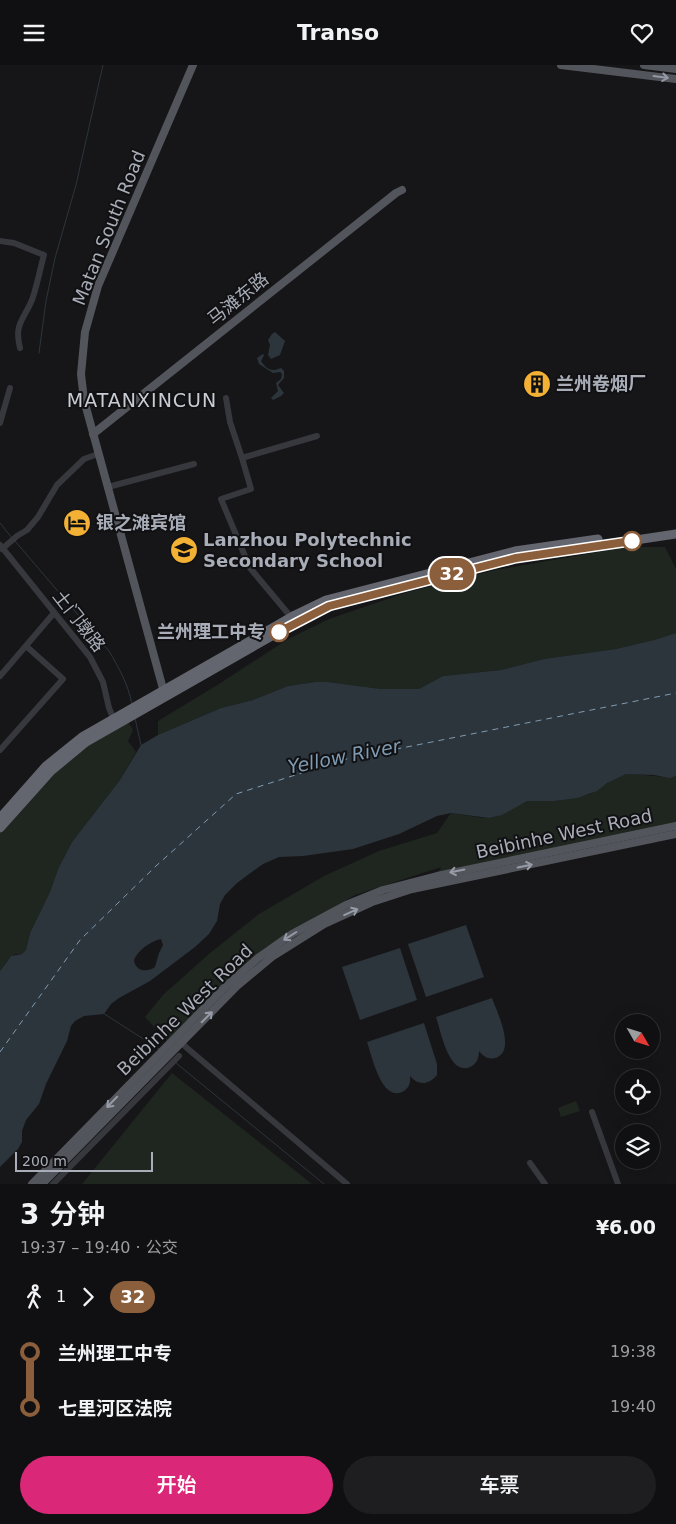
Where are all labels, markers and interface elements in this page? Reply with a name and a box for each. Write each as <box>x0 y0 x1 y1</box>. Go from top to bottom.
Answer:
icon: menu <box>20 19 48 47</box>
icon: heart <box>628 19 656 47</box>
text: Transo <box>297 20 379 45</box>
one-way arrow <box>653 72 669 82</box>
street label: Matan South Road <box>68 147 149 308</box>
street label: 马滩东路 <box>203 268 272 329</box>
building icon: 兰州卷烟厂 <box>522 369 552 399</box>
place label: 兰州卷烟厂 <box>556 373 646 394</box>
district label: MATANXINCUN <box>67 389 217 411</box>
hotel icon: 银之滩宾馆 <box>62 508 92 538</box>
place label: 银之滩宾馆 <box>96 512 186 533</box>
place label: Lanzhou Polytechnic Secondary School <box>203 529 412 571</box>
unlabelled marker <box>622 531 642 551</box>
school or university icon: Lanzhou Polytechnic Secondary School <box>169 535 199 565</box>
line badge: 32 <box>430 558 474 590</box>
text: 32 <box>439 563 465 584</box>
street label: 土门墩路 <box>49 586 110 656</box>
place label: 兰州理工中专 <box>157 621 265 642</box>
marker: 兰州理工中专 <box>269 622 289 642</box>
water label: Yellow River <box>286 734 403 778</box>
street label: Beibinhe West Road <box>474 805 654 862</box>
one-way arrow <box>516 860 532 870</box>
one-way arrow <box>449 867 465 877</box>
one-way arrow <box>343 906 358 916</box>
one-way arrow <box>284 931 298 941</box>
street label: Beibinhe West Road <box>113 940 257 1080</box>
one-way arrow <box>200 1011 212 1023</box>
north arrow <box>615 1014 660 1059</box>
map controls <box>615 1014 660 1169</box>
button: locate <box>615 1069 660 1114</box>
one-way arrow <box>106 1096 118 1108</box>
button: layers <box>615 1124 660 1169</box>
scale bar <box>15 1149 152 1172</box>
text: 200 m <box>22 1153 67 1169</box>
text: 3 分钟 <box>20 1198 105 1231</box>
text: ¥6.00 <box>596 1216 656 1238</box>
text: 19:37 – 19:40 · 公交 <box>20 1238 178 1257</box>
icon: walk <box>20 1283 48 1311</box>
icon: forward <box>74 1283 102 1311</box>
text: 32 <box>120 1286 145 1307</box>
text: 1 <box>56 1287 66 1306</box>
text: 兰州理工中专 <box>58 1342 172 1364</box>
text: 19:38 <box>610 1342 656 1361</box>
text: 七里河区法院 <box>58 1397 172 1419</box>
text: 19:40 <box>610 1397 656 1416</box>
button: 开始 <box>20 1456 333 1514</box>
button: 车票 <box>343 1456 656 1514</box>

